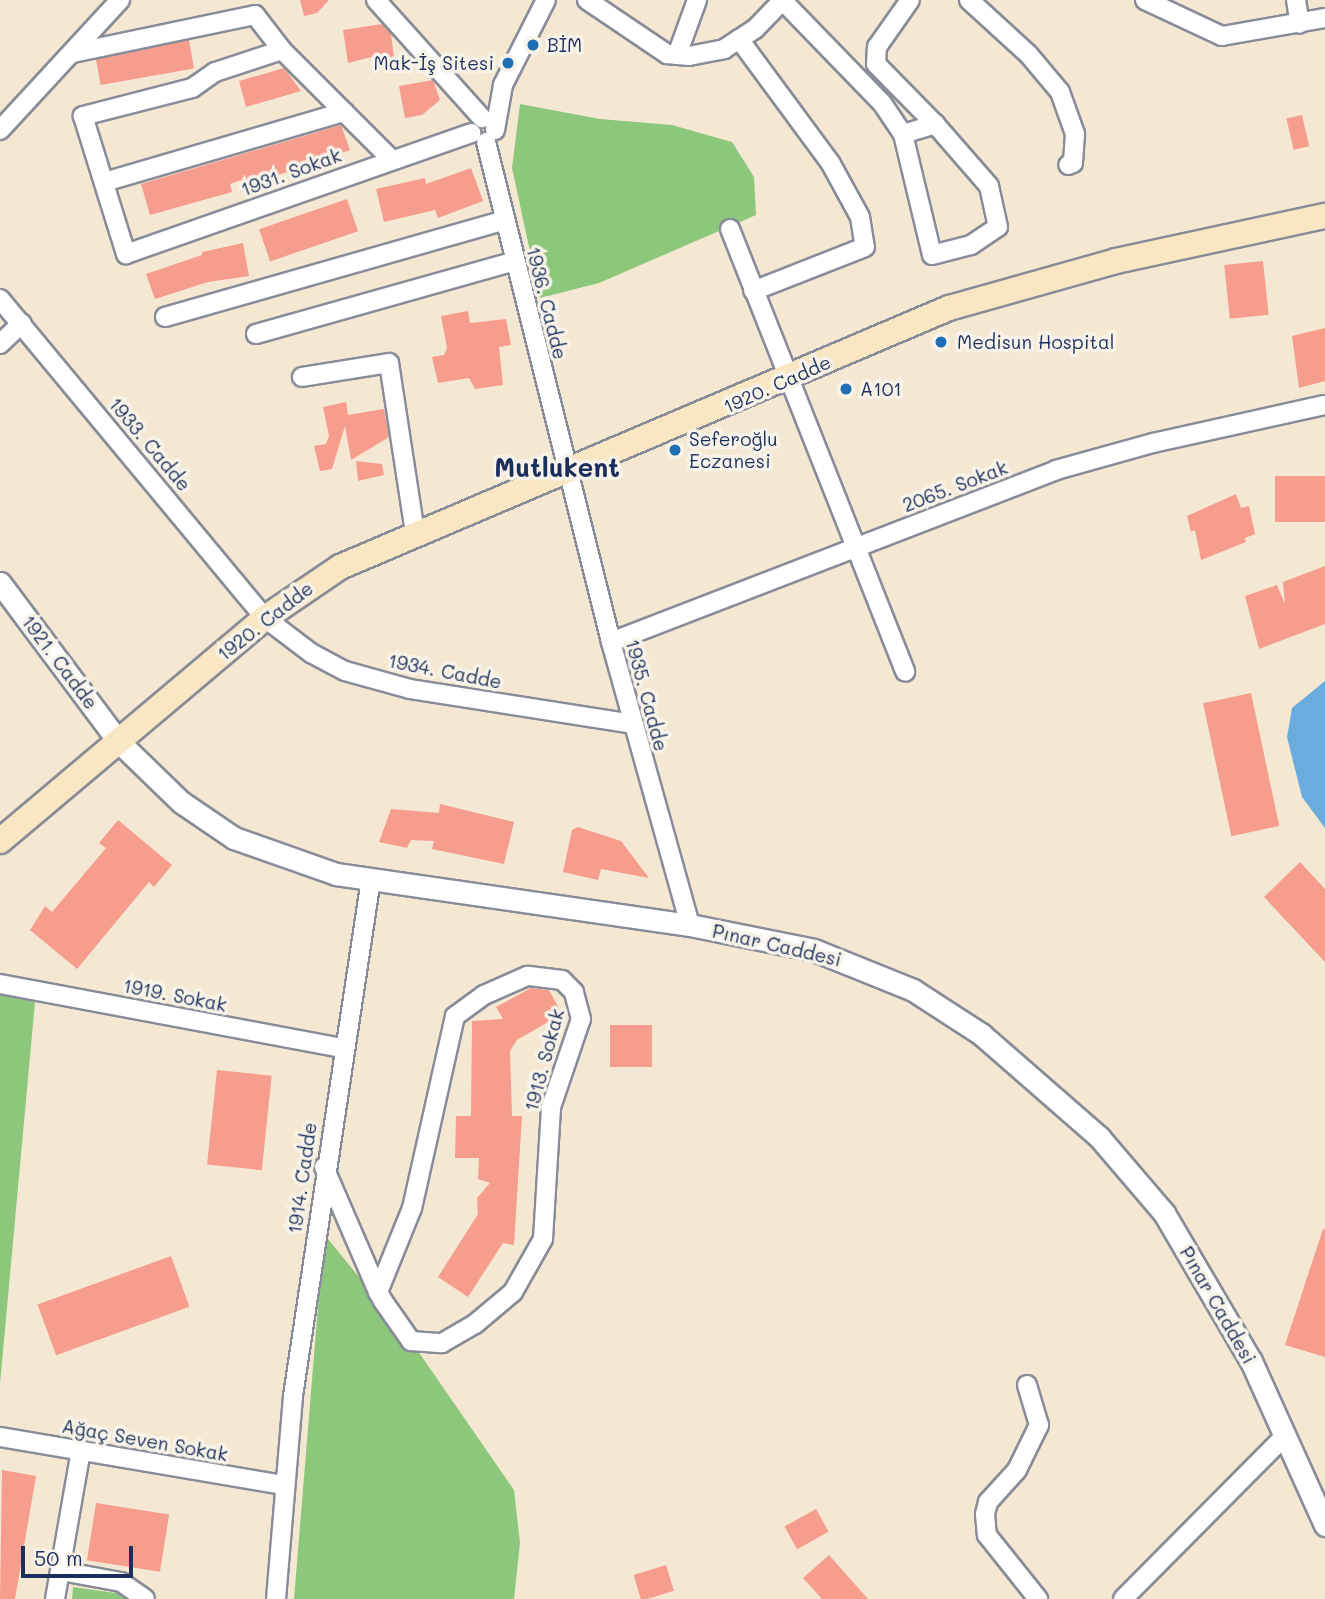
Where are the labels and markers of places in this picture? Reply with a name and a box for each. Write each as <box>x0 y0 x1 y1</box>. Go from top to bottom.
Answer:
place label: BİM <box>547 34 582 56</box>
marker: BİM <box>525 37 541 53</box>
place label: Mak-İş Sitesi <box>374 52 494 74</box>
marker: Mak-İş Sitesi <box>500 55 516 71</box>
place label: Medisun Hospital <box>957 331 1115 353</box>
marker: Medisun Hospital <box>931 332 951 352</box>
place label: A101 <box>860 378 902 400</box>
marker: A101 <box>838 381 854 397</box>
place label: Seferoğlu Eczanesi <box>689 428 778 472</box>
marker: Seferoğlu Eczanesi <box>667 442 683 458</box>

